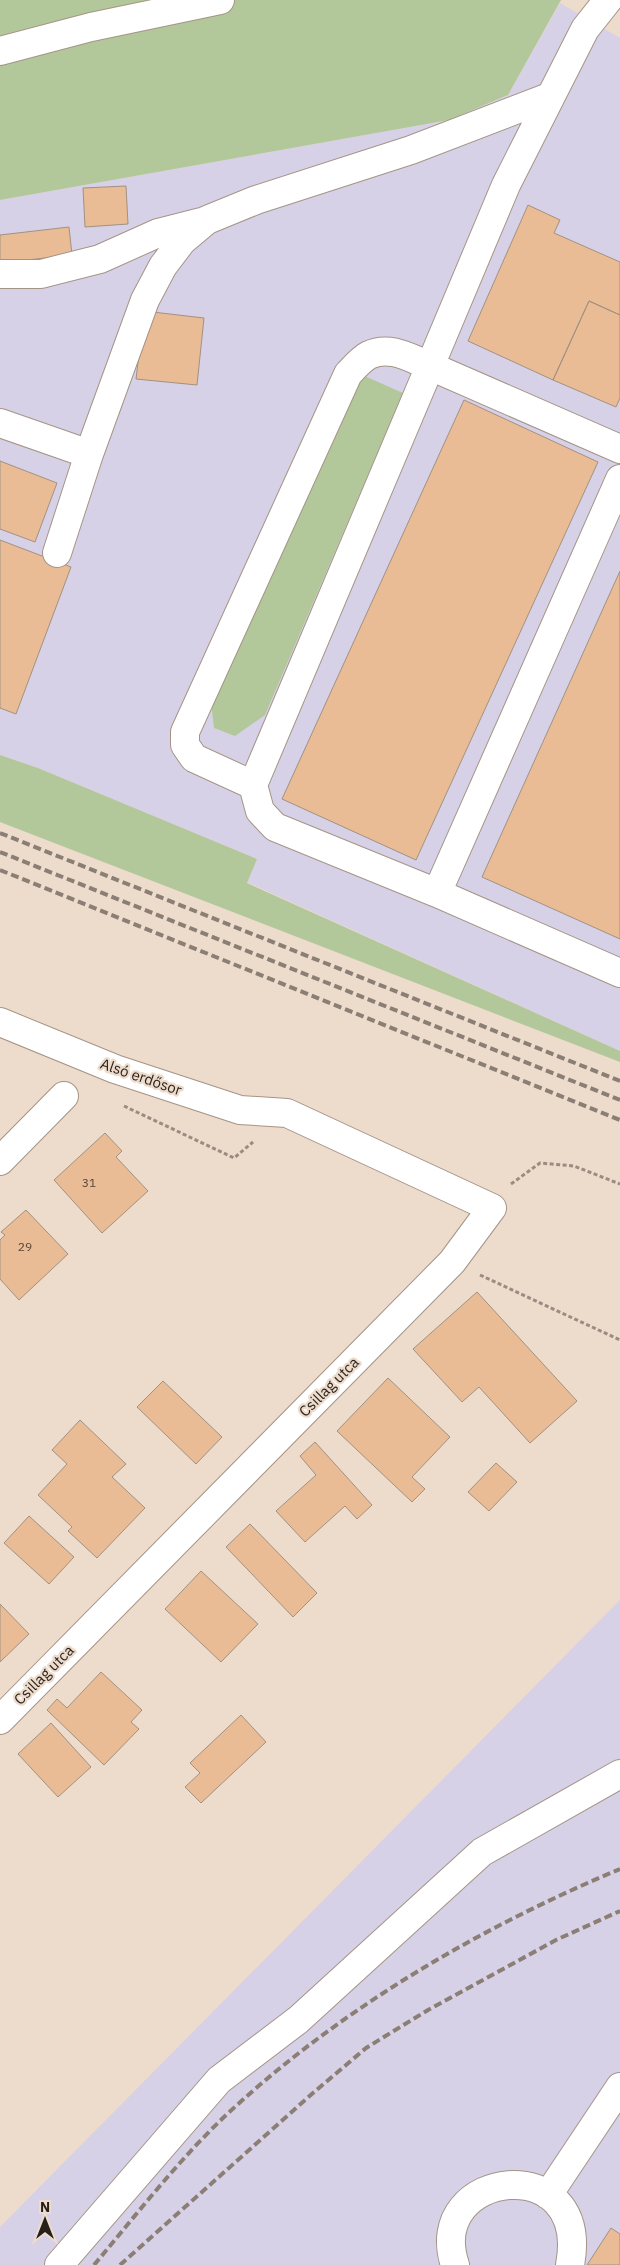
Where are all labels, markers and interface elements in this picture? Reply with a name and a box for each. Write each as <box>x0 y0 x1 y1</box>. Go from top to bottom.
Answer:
street label: Alsó erdősor <box>98 1054 185 1099</box>
house number: 31 <box>82 1175 96 1190</box>
house number: 29 <box>18 1239 32 1254</box>
street label: Csillag utca <box>295 1353 363 1421</box>
street label: Csillag utca <box>10 1641 78 1709</box>
north arrow <box>20 2195 70 2245</box>
text: N <box>40 2198 50 2216</box>

